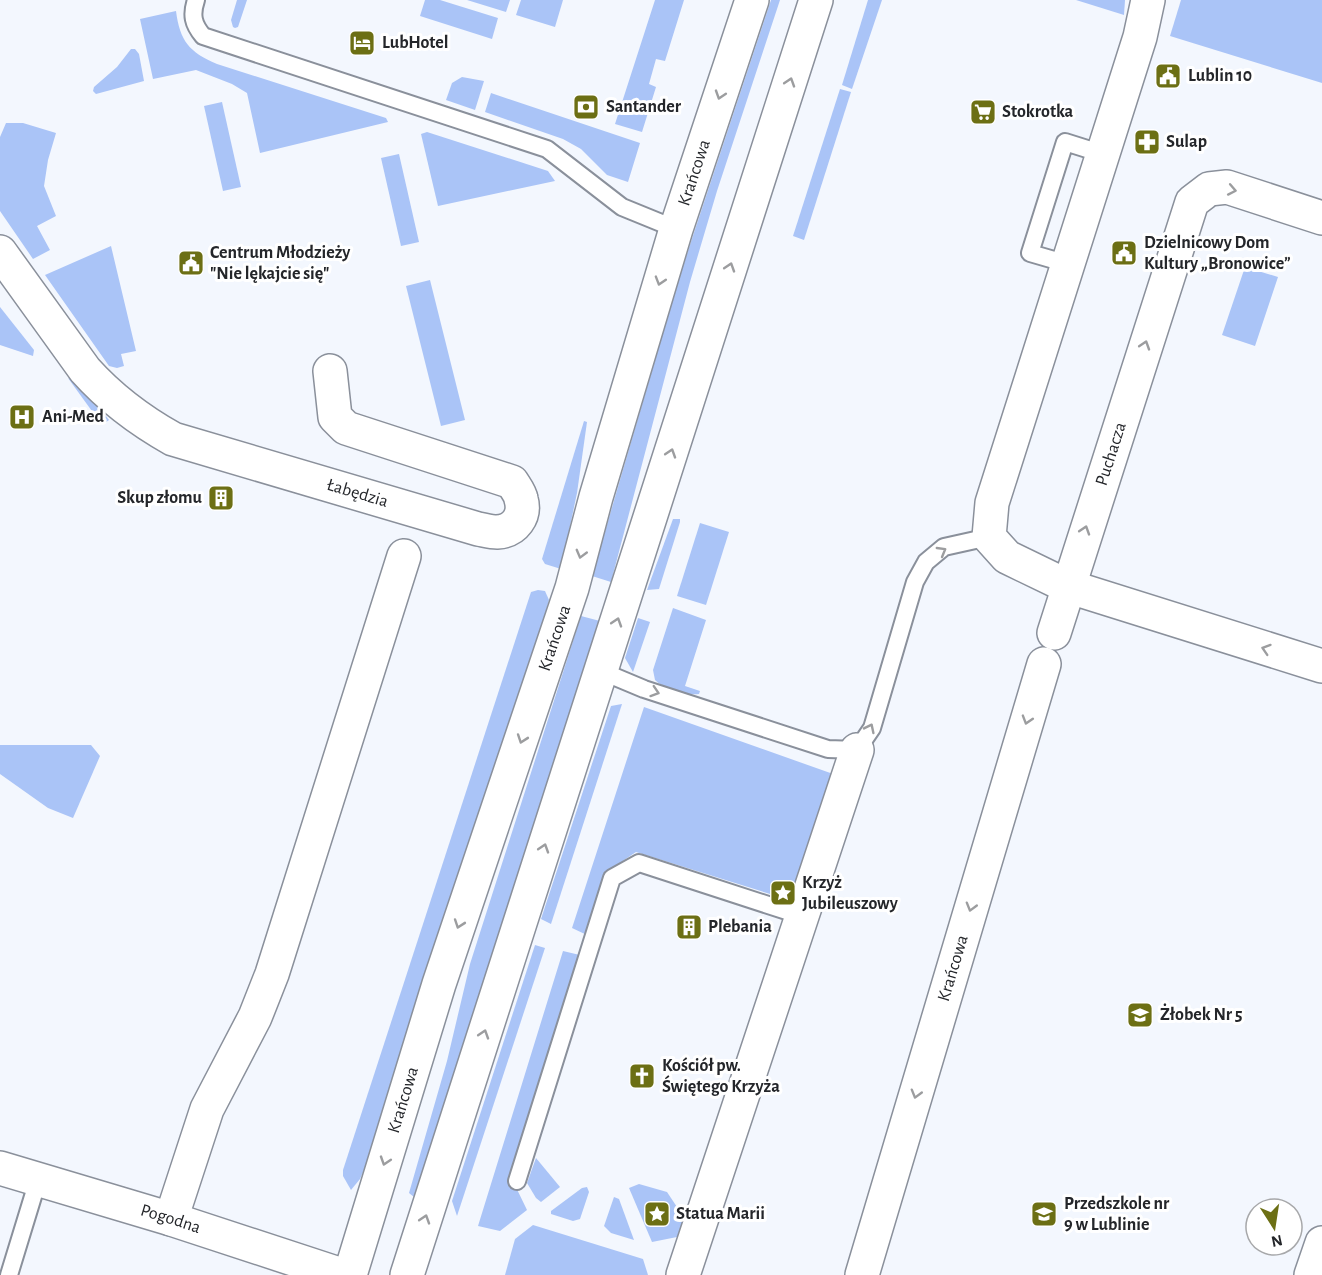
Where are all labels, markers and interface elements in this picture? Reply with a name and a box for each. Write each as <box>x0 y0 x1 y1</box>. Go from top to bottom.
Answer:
hotel icon: LubHotel <box>347 28 377 58</box>
place label: LubHotel <box>382 34 448 52</box>
public building icon: Lublin 10 <box>1153 61 1183 91</box>
place label: Lublin 10 <box>1188 67 1252 85</box>
one-way arrow <box>783 77 795 88</box>
one-way arrow <box>715 89 727 100</box>
bank icon: Santander <box>571 92 601 122</box>
supermarket icon: Stokrotka <box>968 97 998 127</box>
place label: Santander <box>606 98 682 116</box>
place label: Stokrotka <box>1002 103 1074 121</box>
pharmacy icon: Sulap <box>1132 127 1162 157</box>
place label: Sulap <box>1166 133 1207 151</box>
street label: Krańcowa <box>675 138 714 208</box>
one-way arrow <box>1227 183 1237 196</box>
place label: Dzielnicowy Dom Kultury „Bronowice” <box>1144 234 1291 273</box>
public building icon: Dzielnicowy Dom Kultury „Bronowice” <box>1109 238 1139 268</box>
place label: Centrum Młodzieży "Nie lękajcie się" <box>210 244 351 283</box>
public building icon: Centrum Młodzieży "Nie lękajcie się" <box>176 248 206 278</box>
one-way arrow <box>723 262 736 273</box>
one-way arrow <box>655 275 667 286</box>
one-way arrow <box>1138 340 1151 351</box>
hospital icon: Ani-Med <box>7 402 37 432</box>
place label: Ani-Med <box>42 408 104 426</box>
street label: Puchacza <box>1093 420 1130 488</box>
one-way arrow <box>663 448 676 459</box>
street label: Łabędzia <box>325 476 390 511</box>
building icon: Skup złomu <box>206 483 236 513</box>
place label: Skup złomu <box>117 489 203 507</box>
one-way arrow <box>1078 525 1090 536</box>
one-way arrow <box>936 547 946 558</box>
one-way arrow <box>576 549 589 559</box>
street label: Krańcowa <box>536 603 575 674</box>
one-way arrow <box>609 617 622 628</box>
one-way arrow <box>1261 644 1272 656</box>
one-way arrow <box>649 685 660 697</box>
one-way arrow <box>1022 714 1034 725</box>
one-way arrow <box>863 723 875 734</box>
one-way arrow <box>516 733 529 744</box>
one-way arrow <box>537 843 549 854</box>
place label: Krzyż Jubileuszowy <box>802 874 899 913</box>
place icon: Krzyż Jubileuszowy <box>768 878 798 908</box>
one-way arrow <box>966 901 978 912</box>
building icon: Plebania <box>674 912 704 942</box>
one-way arrow <box>454 918 467 929</box>
place label: Plebania <box>708 918 772 936</box>
street label: Krańcowa <box>935 933 972 1004</box>
school or university icon: Żłobek Nr 5 <box>1125 1000 1155 1030</box>
place label: Żłobek Nr 5 <box>1160 1003 1243 1024</box>
one-way arrow <box>477 1029 489 1040</box>
place label: Kościół pw. Świętego Krzyża <box>662 1057 780 1096</box>
church icon: Kościół pw. Świętego Krzyża <box>627 1061 657 1091</box>
street label: Krańcowa <box>385 1065 422 1135</box>
one-way arrow <box>911 1088 923 1099</box>
one-way arrow <box>380 1155 392 1166</box>
place label: Przedszkole nr 9 w Lublinie <box>1064 1195 1170 1234</box>
north arrow <box>1244 1197 1304 1257</box>
place icon: Statua Marii <box>642 1199 672 1229</box>
school or university icon: Przedszkole nr 9 w Lublinie <box>1029 1199 1059 1229</box>
street label: Pogodna <box>138 1201 203 1237</box>
place label: Statua Marii <box>676 1205 765 1223</box>
one-way arrow <box>418 1214 430 1225</box>
text: N <box>1270 1232 1284 1250</box>

